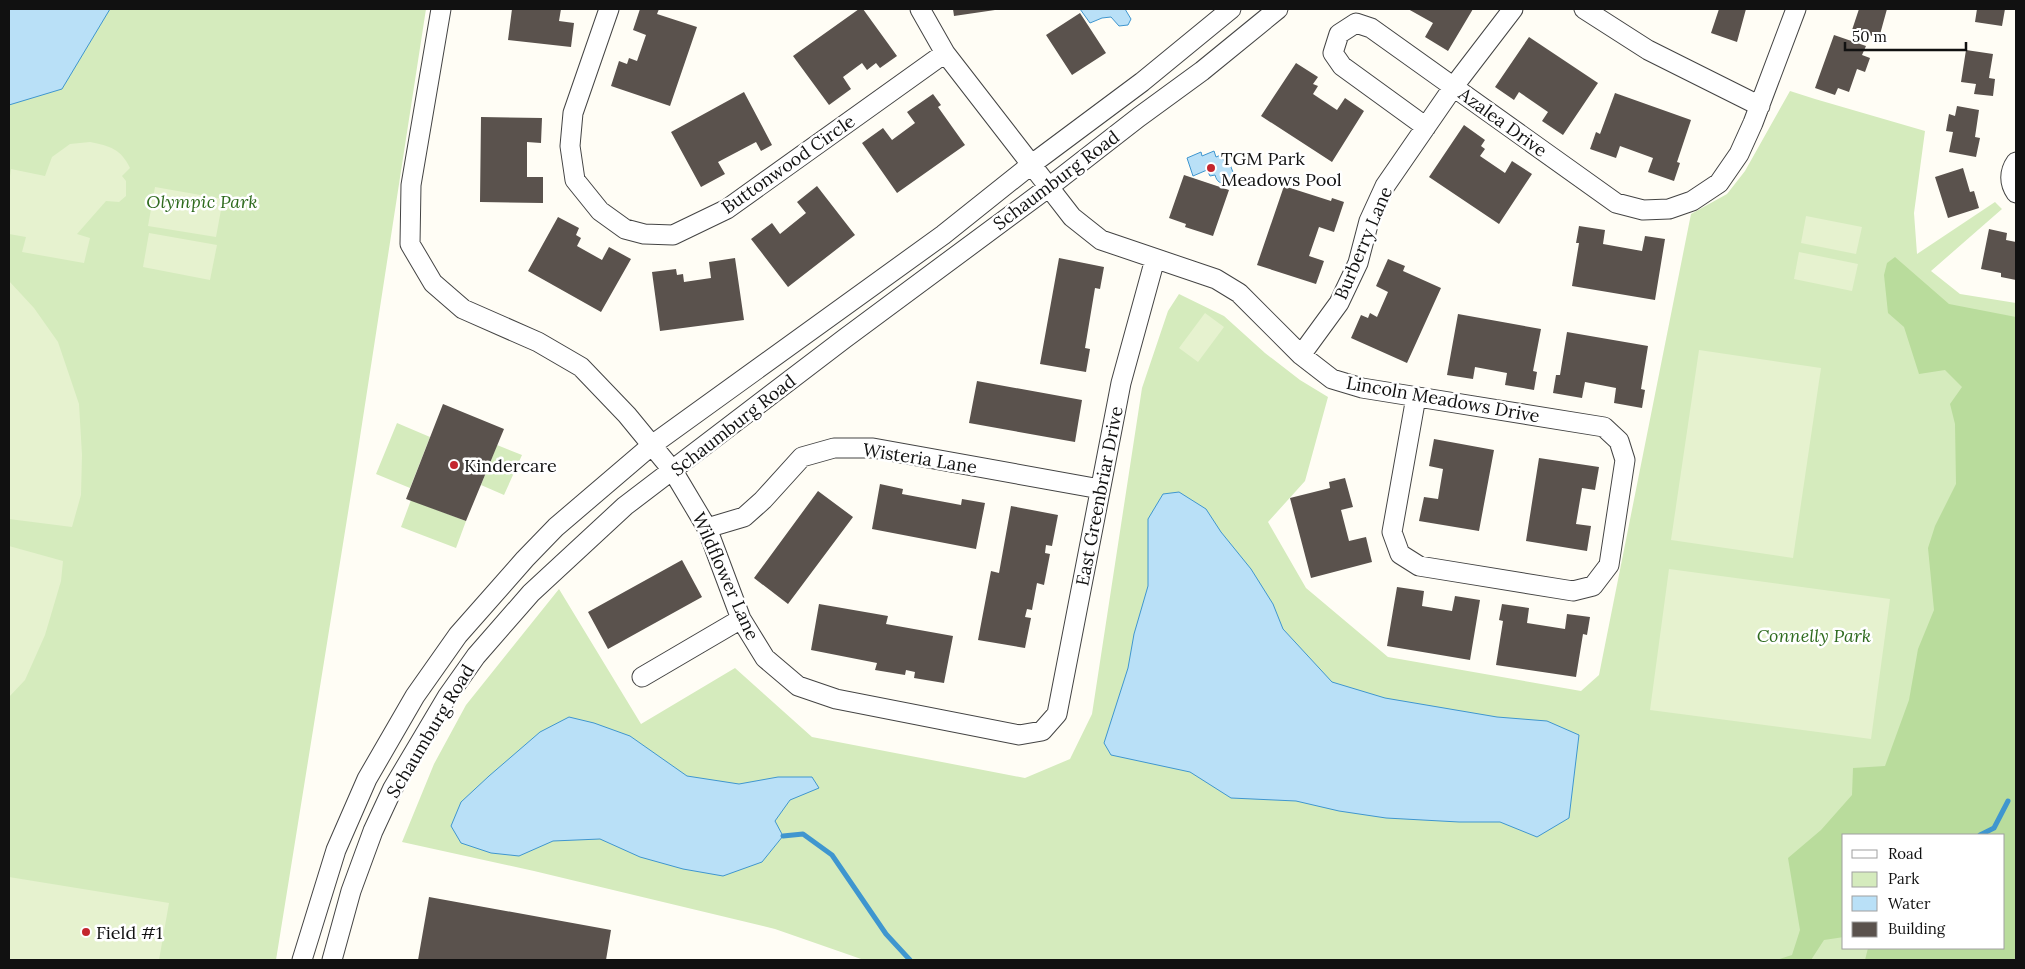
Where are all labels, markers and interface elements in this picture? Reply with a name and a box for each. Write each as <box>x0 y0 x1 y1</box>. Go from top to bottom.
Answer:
scale bar <box>1845 20 1966 52</box>
text: 50 m <box>1852 27 1887 46</box>
street label: Azalea Drive <box>1453 82 1552 162</box>
street label: Buttonwood Circle <box>717 109 859 219</box>
street label: Schaumburg Road <box>988 125 1124 235</box>
place label: TGM Park Meadows Pool <box>1221 147 1342 191</box>
marker: TGM Park Meadows Pool <box>1205 162 1217 174</box>
street label: Burberry Lane <box>1329 183 1397 303</box>
park label: Olympic Park <box>146 190 258 213</box>
street label: Schaumburg Road <box>666 369 800 481</box>
street label: Lincoln Meadows Drive <box>1344 371 1542 427</box>
street label: East Greenbriar Drive <box>1070 404 1128 588</box>
street label: Wisteria Lane <box>861 438 979 478</box>
place label: Kindercare <box>464 454 557 477</box>
marker: Kindercare <box>448 459 460 471</box>
street label: Wildflower Lane <box>688 509 765 644</box>
park label: Connelly Park <box>1757 624 1871 647</box>
street label: Schaumburg Road <box>381 660 479 802</box>
legend <box>1842 834 2005 949</box>
text: Road <box>1888 844 1923 863</box>
text: Park <box>1888 869 1919 888</box>
text: Water <box>1888 894 1931 913</box>
text: Building <box>1888 919 1946 938</box>
place label: Field #1 <box>96 921 162 944</box>
marker: Field #1 <box>80 926 92 938</box>

